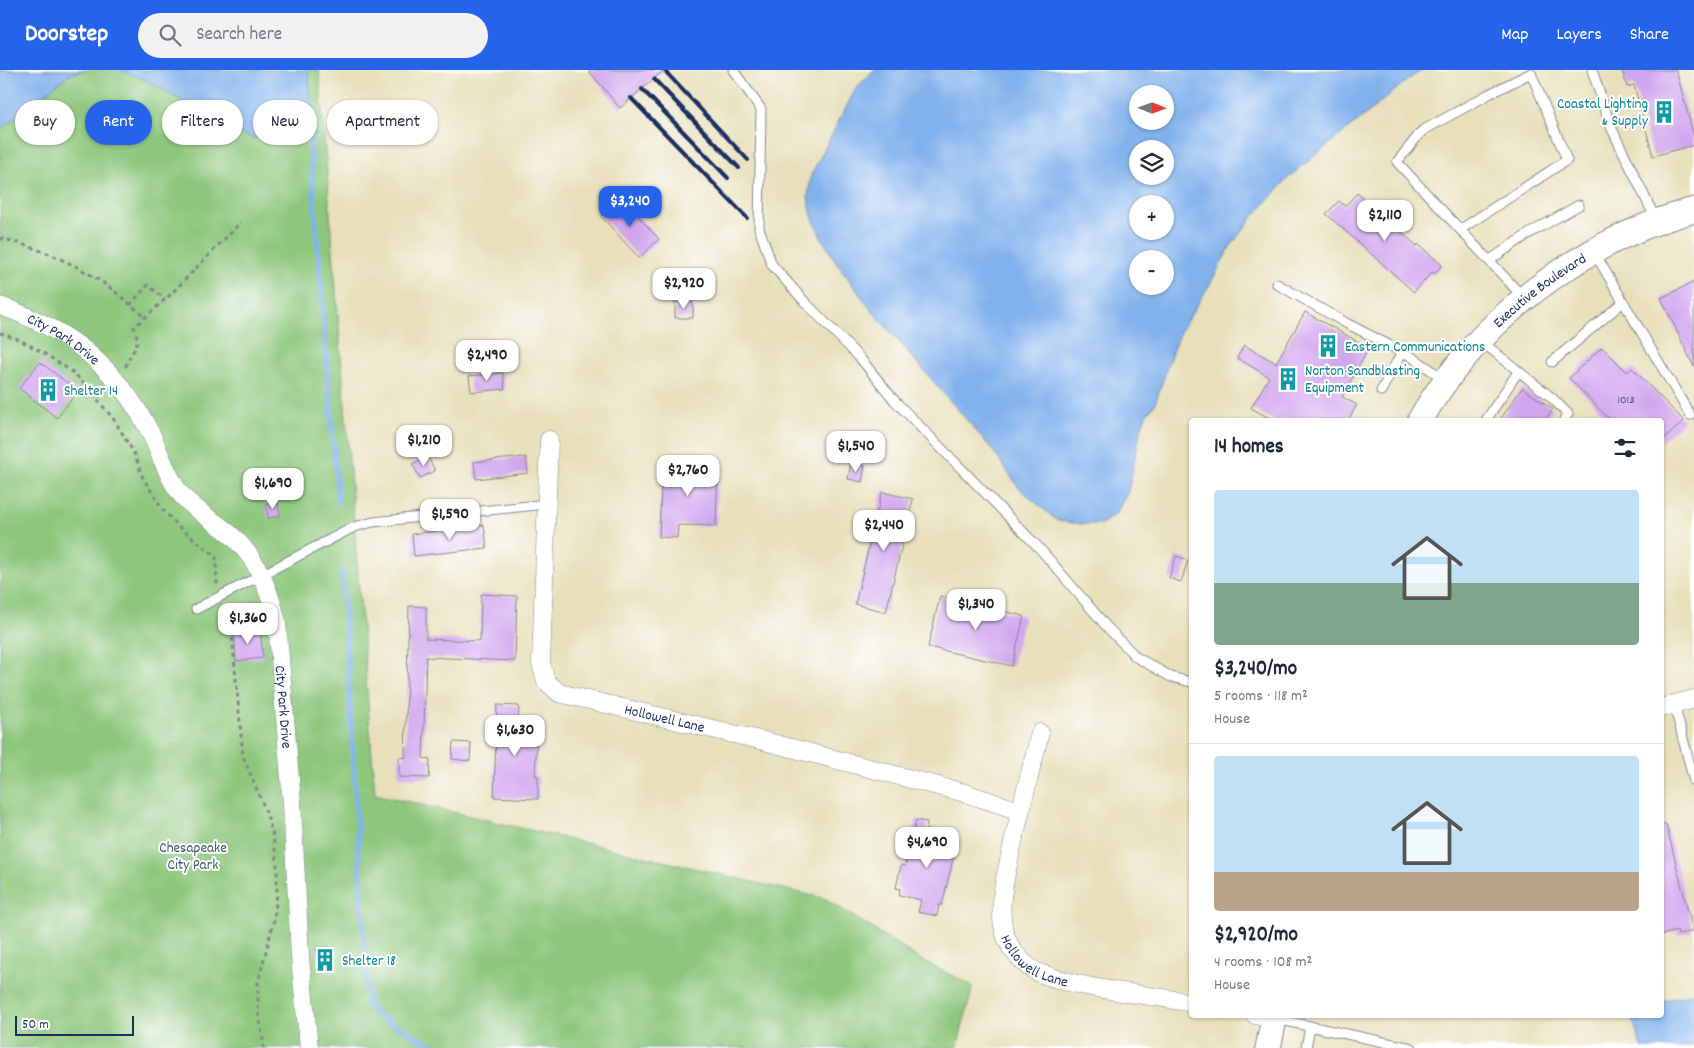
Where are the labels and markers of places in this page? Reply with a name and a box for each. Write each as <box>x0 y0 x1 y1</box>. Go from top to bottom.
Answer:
place label: Coastal Lighting & Supply <box>1557 94 1649 133</box>
building icon: Coastal Lighting & Supply <box>1651 99 1677 125</box>
pin: $3,240 <box>589 186 671 228</box>
pin: $2,110 <box>1344 200 1426 242</box>
pin: $2,920 <box>643 268 725 310</box>
building icon: Eastern Communications <box>1315 333 1341 359</box>
place label: Eastern Communications <box>1345 337 1485 359</box>
pin: $2,490 <box>446 340 528 382</box>
place label: Norton Sandblasting Equipment <box>1305 361 1420 400</box>
building icon: Norton Sandblasting Equipment <box>1275 366 1301 392</box>
building icon: Shelter 14 <box>35 377 61 403</box>
place label: Shelter 14 <box>64 381 118 403</box>
pin: $1,210 <box>383 424 465 467</box>
pin: $1,540 <box>815 430 897 473</box>
pin: $2,760 <box>647 454 729 497</box>
pin: $1,690 <box>232 468 314 510</box>
pin: $1,590 <box>409 498 491 541</box>
pin: $2,440 <box>843 510 925 552</box>
pin: $1,340 <box>935 588 1017 631</box>
pin: $1,360 <box>207 602 289 645</box>
pin: $1,630 <box>474 714 556 757</box>
pin: $4,690 <box>886 826 968 869</box>
building icon: Shelter 18 <box>312 947 338 973</box>
place label: Shelter 18 <box>342 951 396 973</box>

